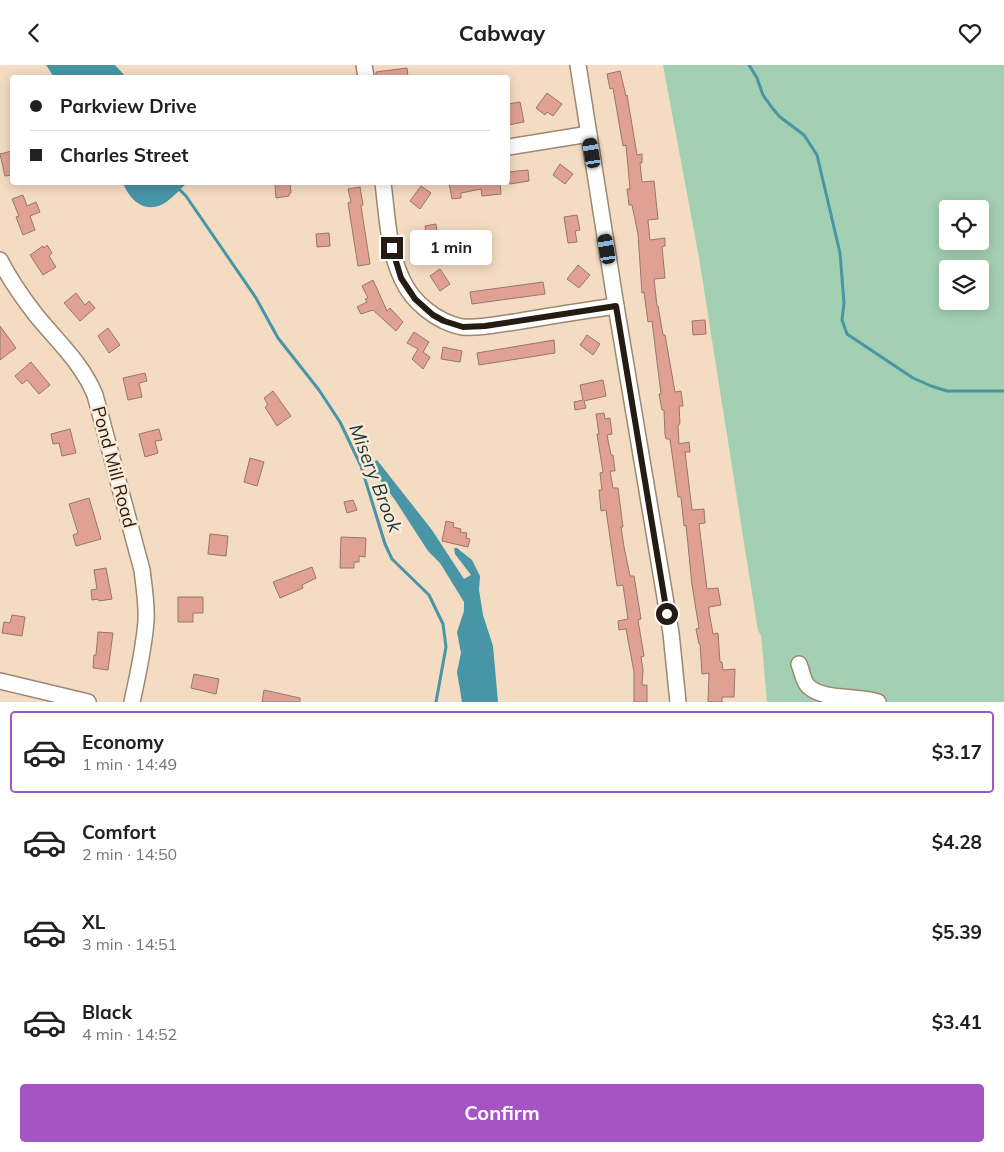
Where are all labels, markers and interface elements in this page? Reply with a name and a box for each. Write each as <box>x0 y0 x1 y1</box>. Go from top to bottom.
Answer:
icon: back <box>20 19 48 47</box>
text: Cabway <box>459 19 545 47</box>
icon: heart <box>956 19 984 47</box>
text: Parkview Drive <box>60 94 197 118</box>
car <box>582 137 601 169</box>
text: Charles Street <box>60 143 188 167</box>
map controls <box>939 200 989 310</box>
button: locate <box>939 200 989 250</box>
callout: 1 min <box>410 231 492 265</box>
car <box>597 233 616 265</box>
route end <box>381 237 403 259</box>
text: 1 min <box>430 237 472 257</box>
button: layers <box>939 260 989 310</box>
street label: Pond Mill Road <box>87 404 142 530</box>
water label: Misery Brook <box>344 420 408 537</box>
route start <box>656 603 678 625</box>
icon: car <box>22 730 67 775</box>
text: Economy <box>82 730 164 754</box>
text: $3.17 <box>932 740 982 764</box>
text: 1 min · 14:49 <box>82 754 177 774</box>
icon: car <box>22 820 67 865</box>
text: Comfort <box>82 820 156 844</box>
text: $4.28 <box>932 830 982 854</box>
text: 2 min · 14:50 <box>82 844 177 864</box>
icon: car <box>22 910 67 955</box>
text: XL <box>82 910 105 934</box>
text: $5.39 <box>932 920 982 944</box>
text: 3 min · 14:51 <box>82 934 177 954</box>
icon: car <box>22 1000 67 1045</box>
text: Black <box>82 1000 132 1024</box>
text: $3.41 <box>932 1010 982 1034</box>
text: 4 min · 14:52 <box>82 1024 177 1044</box>
button: Confirm <box>20 1084 984 1142</box>

